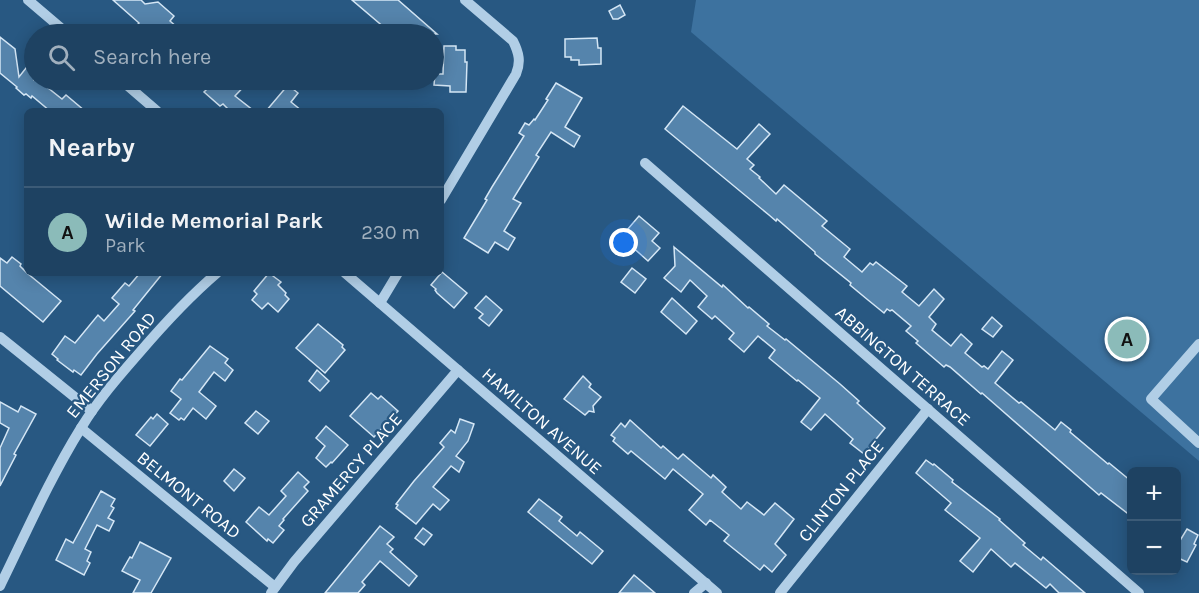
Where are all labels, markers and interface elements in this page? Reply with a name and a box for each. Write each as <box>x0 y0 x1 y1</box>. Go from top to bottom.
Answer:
search box <box>24 24 444 90</box>
icon: search <box>45 41 78 74</box>
text: Search here <box>93 44 211 70</box>
text: Nearby <box>48 132 135 163</box>
text: Wilde Memorial Park <box>105 208 323 234</box>
text: A <box>61 221 74 244</box>
text: 230 m <box>361 221 420 244</box>
your location <box>609 228 638 257</box>
text: Park <box>105 234 146 257</box>
street label: ABBINGTON TERRACE <box>831 301 975 431</box>
street label: EMERSON ROAD <box>61 307 161 423</box>
pin: A <box>1108 316 1146 362</box>
street label: HAMILTON AVENUE <box>478 363 606 479</box>
street label: GRAMERCY PLACE <box>295 408 407 532</box>
street label: CLINTON PLACE <box>793 436 889 546</box>
street label: BELMONT ROAD <box>133 446 245 544</box>
map controls <box>1127 467 1181 575</box>
button: + <box>1127 467 1181 521</box>
button: − <box>1127 521 1181 575</box>

